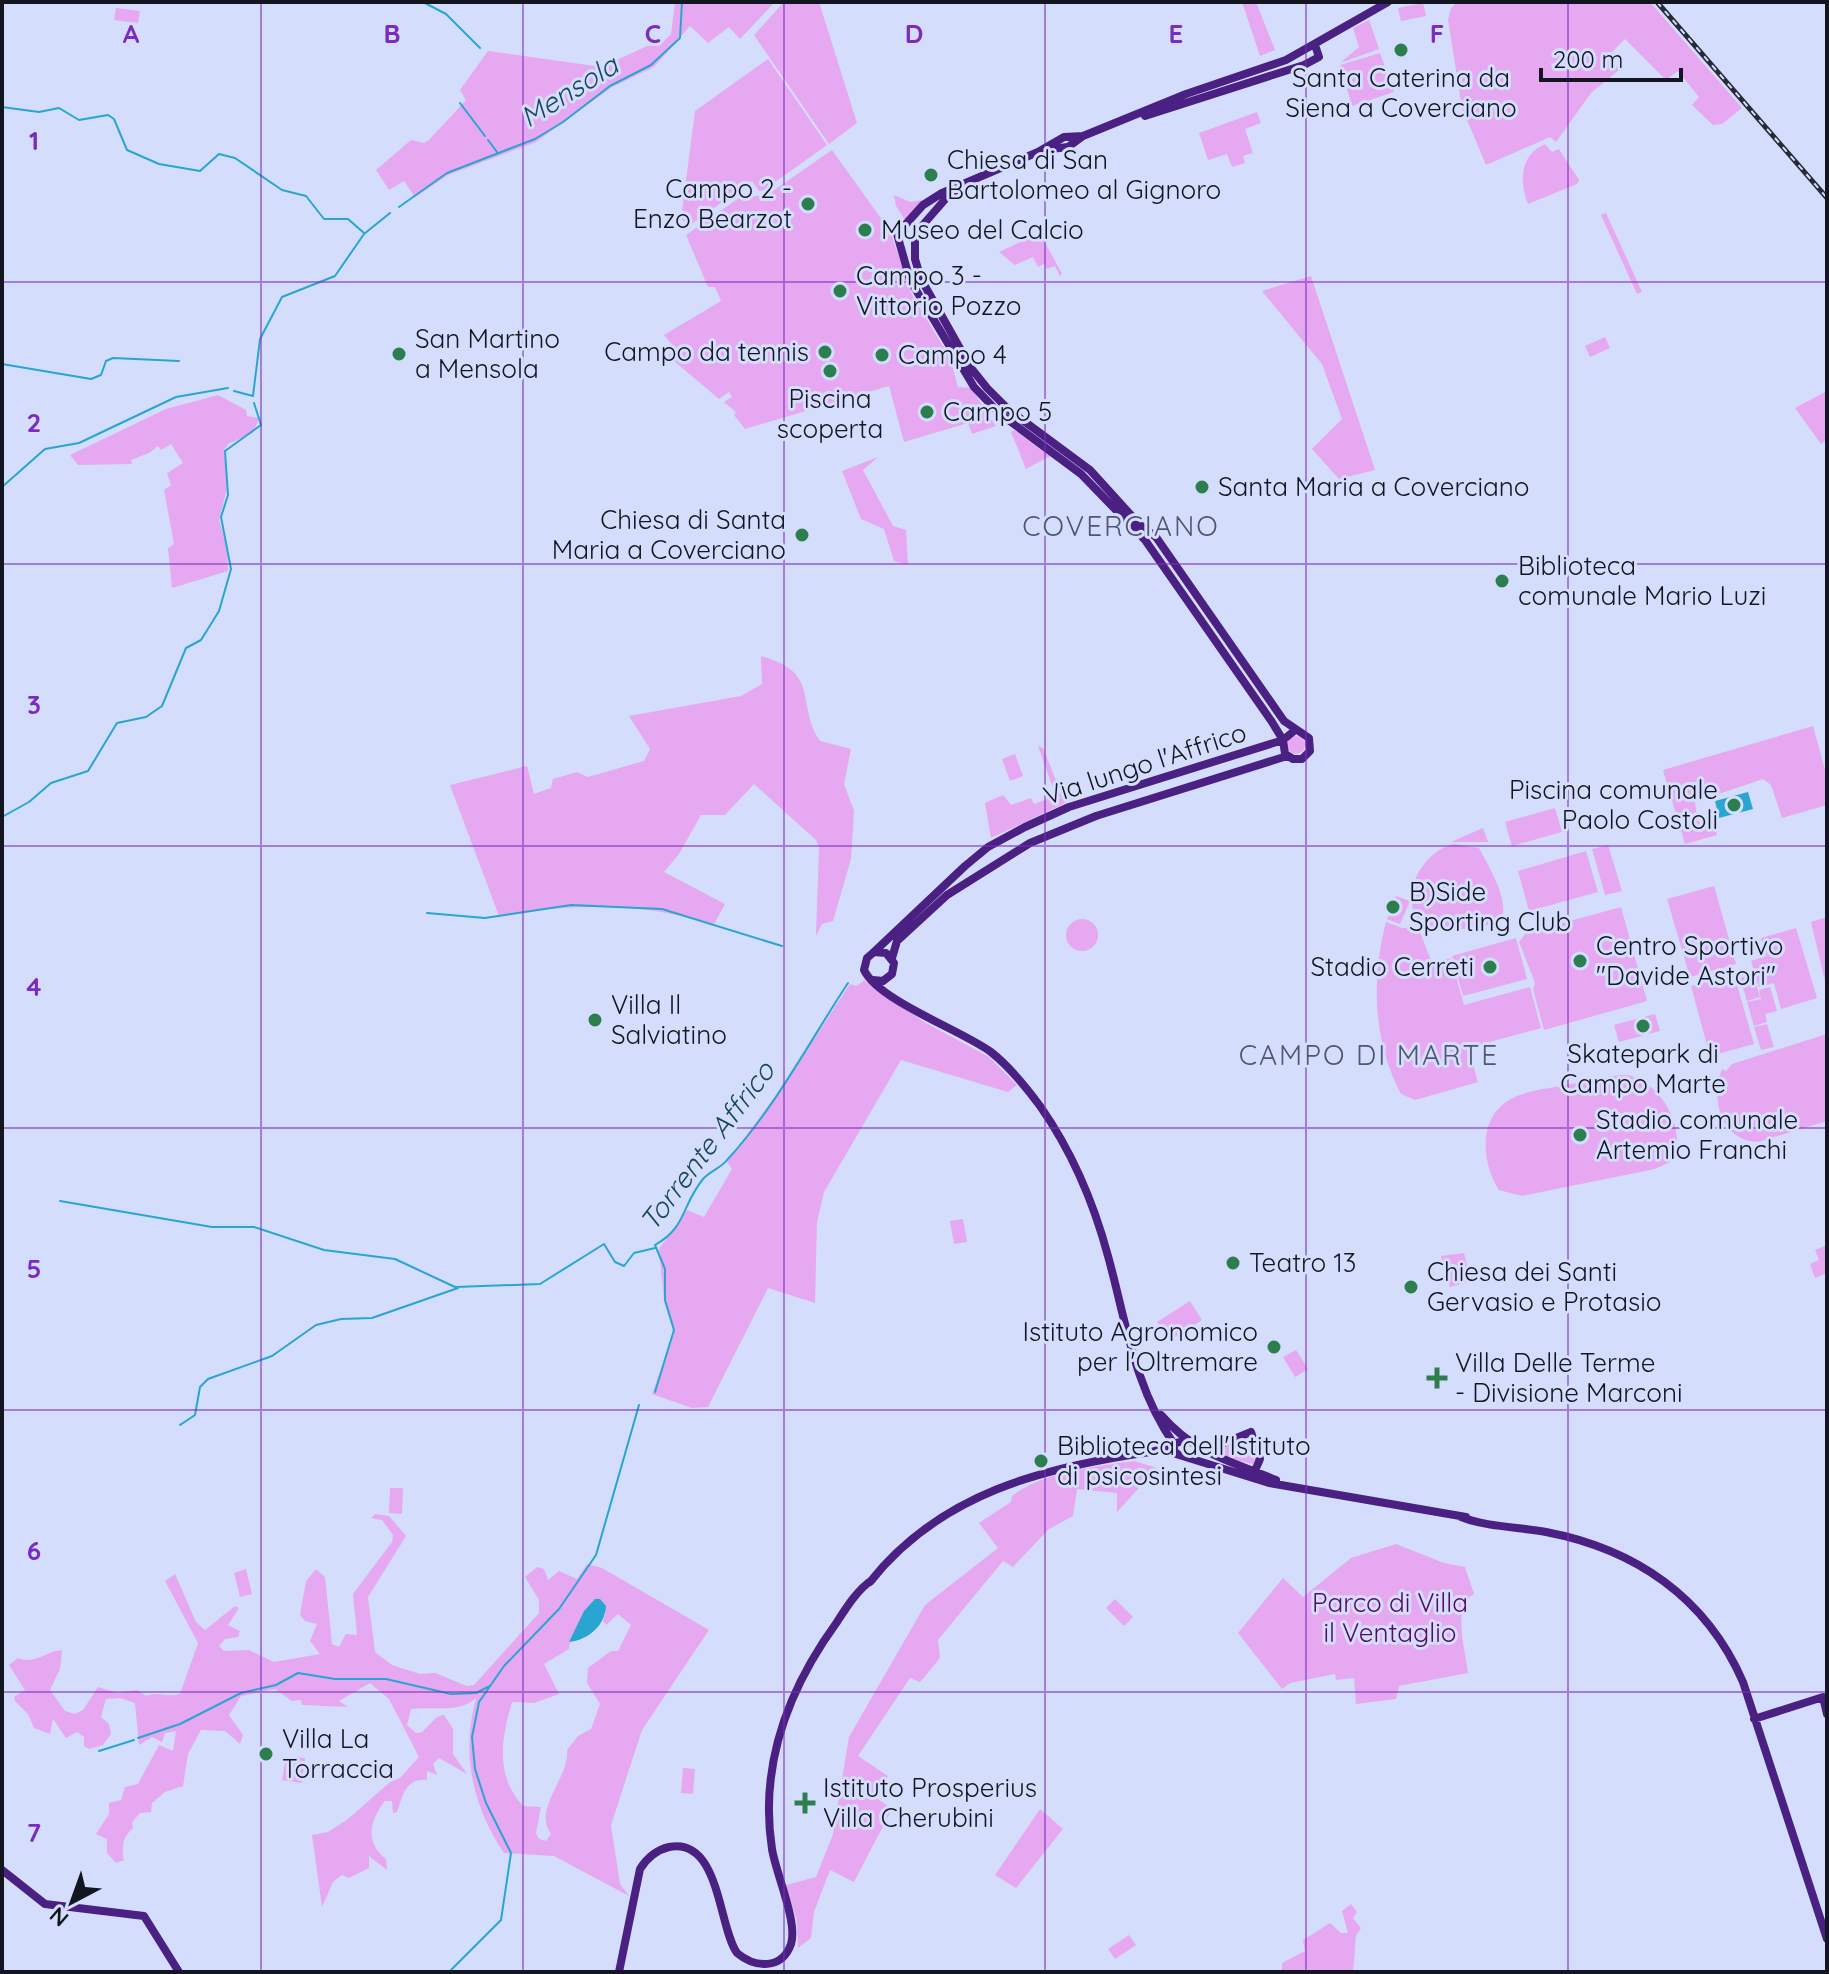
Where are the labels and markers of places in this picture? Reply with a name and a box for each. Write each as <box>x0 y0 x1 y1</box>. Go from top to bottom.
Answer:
marker: Santa Caterina da Siena a Coverciano <box>1392 41 1410 59</box>
place label: Santa Caterina da Siena a Coverciano <box>1285 61 1517 124</box>
place label: Chiesa di San Bartolomeo al Gignoro <box>947 143 1221 206</box>
marker: Chiesa di San Bartolomeo al Gignoro <box>922 166 940 184</box>
place label: Campo 2 - Enzo Bearzot <box>633 172 792 235</box>
marker: Campo 2 - Enzo Bearzot <box>799 195 817 213</box>
place label: Museo del Calcio <box>881 213 1084 246</box>
marker: Museo del Calcio <box>856 221 874 239</box>
place label: Campo 3 - Vittorio Pozzo <box>856 259 1021 322</box>
marker: Campo 3 - Vittorio Pozzo <box>831 282 849 300</box>
place label: San Martino a Mensola <box>415 322 560 385</box>
place label: Campo da tennis <box>604 335 809 368</box>
place label: Campo 4 <box>898 338 1007 371</box>
marker: Campo da tennis <box>816 343 834 361</box>
marker: San Martino a Mensola <box>390 345 408 363</box>
marker: Campo 4 <box>873 346 891 364</box>
marker: Piscina scoperta <box>821 362 839 380</box>
place label: Piscina scoperta <box>777 382 883 445</box>
place label: Campo 5 <box>943 395 1052 428</box>
marker: Campo 5 <box>918 403 936 421</box>
place label: Santa Maria a Coverciano <box>1218 470 1529 503</box>
marker: Santa Maria a Coverciano <box>1193 478 1211 496</box>
place label: Chiesa di Santa Maria a Coverciano <box>552 503 786 566</box>
marker: Chiesa di Santa Maria a Coverciano <box>793 526 811 544</box>
place label: Biblioteca comunale Mario Luzi <box>1518 549 1766 612</box>
marker: Biblioteca comunale Mario Luzi <box>1493 572 1511 590</box>
place label: Piscina comunale Paolo Costoli <box>1509 773 1718 836</box>
marker: Piscina comunale Paolo Costoli <box>1725 796 1743 814</box>
place label: B)Side Sporting Club <box>1409 875 1571 938</box>
marker: B)Side Sporting Club <box>1384 898 1402 916</box>
place label: Centro Sportivo "Davide Astori" <box>1596 929 1784 992</box>
place label: Stadio Cerreti <box>1311 950 1474 983</box>
marker: Centro Sportivo "Davide Astori" <box>1571 952 1589 970</box>
marker: Stadio Cerreti <box>1481 958 1499 976</box>
place label: Villa Il Salviatino <box>611 988 727 1051</box>
marker: Villa Il Salviatino <box>586 1011 604 1029</box>
marker: Skatepark di Campo Marte <box>1634 1017 1652 1035</box>
place label: Skatepark di Campo Marte <box>1560 1037 1726 1100</box>
place label: Stadio comunale Artemio Franchi <box>1596 1103 1798 1166</box>
marker: Stadio comunale Artemio Franchi <box>1571 1126 1589 1144</box>
place label: Teatro 13 <box>1249 1246 1356 1279</box>
marker: Teatro 13 <box>1224 1254 1242 1272</box>
place label: Chiesa dei Santi Gervasio e Protasio <box>1427 1255 1662 1318</box>
marker: Chiesa dei Santi Gervasio e Protasio <box>1402 1278 1420 1296</box>
place label: Istituto Agronomico per l'Oltremare <box>1022 1315 1258 1378</box>
marker: Istituto Agronomico per l'Oltremare <box>1265 1338 1283 1356</box>
place label: Villa Delle Terme - Divisione Marconi <box>1455 1346 1683 1409</box>
marker: Villa Delle Terme - Divisione Marconi <box>1426 1367 1448 1389</box>
place label: Biblioteca dell'Istituto di psicosintesi <box>1057 1429 1311 1492</box>
marker: Biblioteca dell'Istituto di psicosintesi <box>1032 1452 1050 1470</box>
place label: Villa La Torraccia <box>282 1722 394 1785</box>
marker: Villa La Torraccia <box>257 1745 275 1763</box>
place label: Istituto Prosperius Villa Cherubini <box>823 1771 1037 1834</box>
marker: Istituto Prosperius Villa Cherubini <box>794 1792 816 1814</box>

